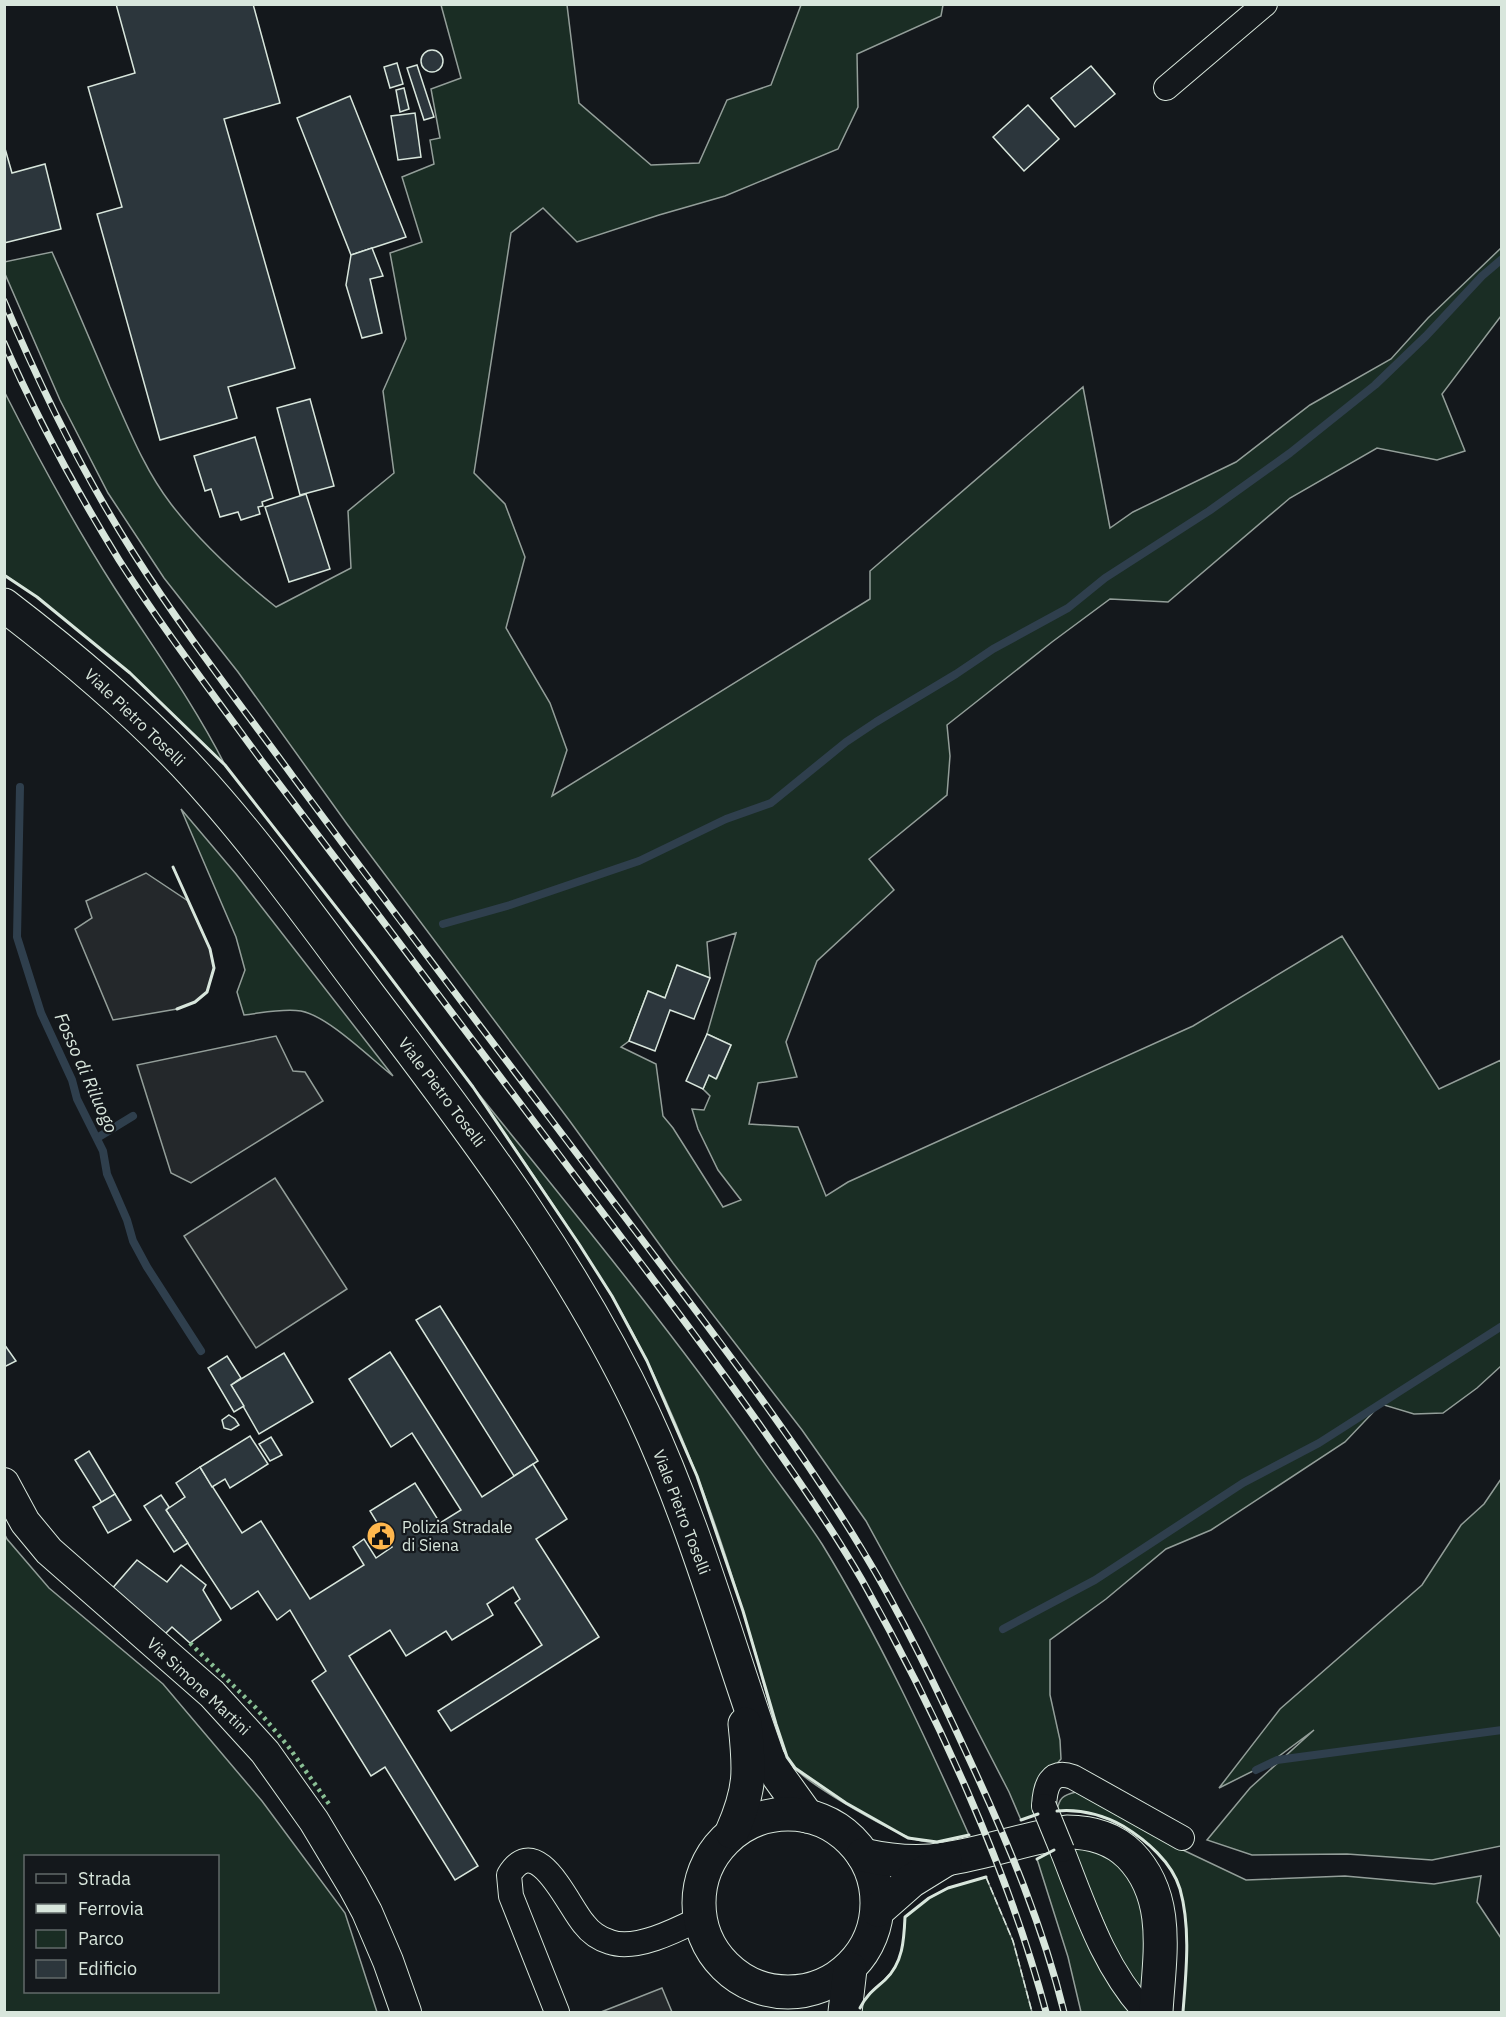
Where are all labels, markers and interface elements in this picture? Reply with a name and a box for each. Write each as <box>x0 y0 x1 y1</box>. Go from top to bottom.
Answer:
street label: Viale Pietro Toselli <box>81 664 189 770</box>
water label: Fosso di Riluogo <box>50 1009 123 1137</box>
street label: Viale Pietro Toselli <box>394 1033 490 1151</box>
street label: Viale Pietro Toselli <box>649 1447 715 1577</box>
place label: Polizia Stradale di Siena <box>402 1517 513 1555</box>
public building icon: Polizia Stradale di Siena <box>365 1520 397 1552</box>
street label: Via Simone Martini <box>143 1633 255 1739</box>
legend <box>24 1855 219 1993</box>
text: Strada <box>78 1867 131 1890</box>
text: Ferrovia <box>78 1897 144 1920</box>
text: Parco <box>78 1927 124 1950</box>
text: Edificio <box>78 1957 137 1980</box>

